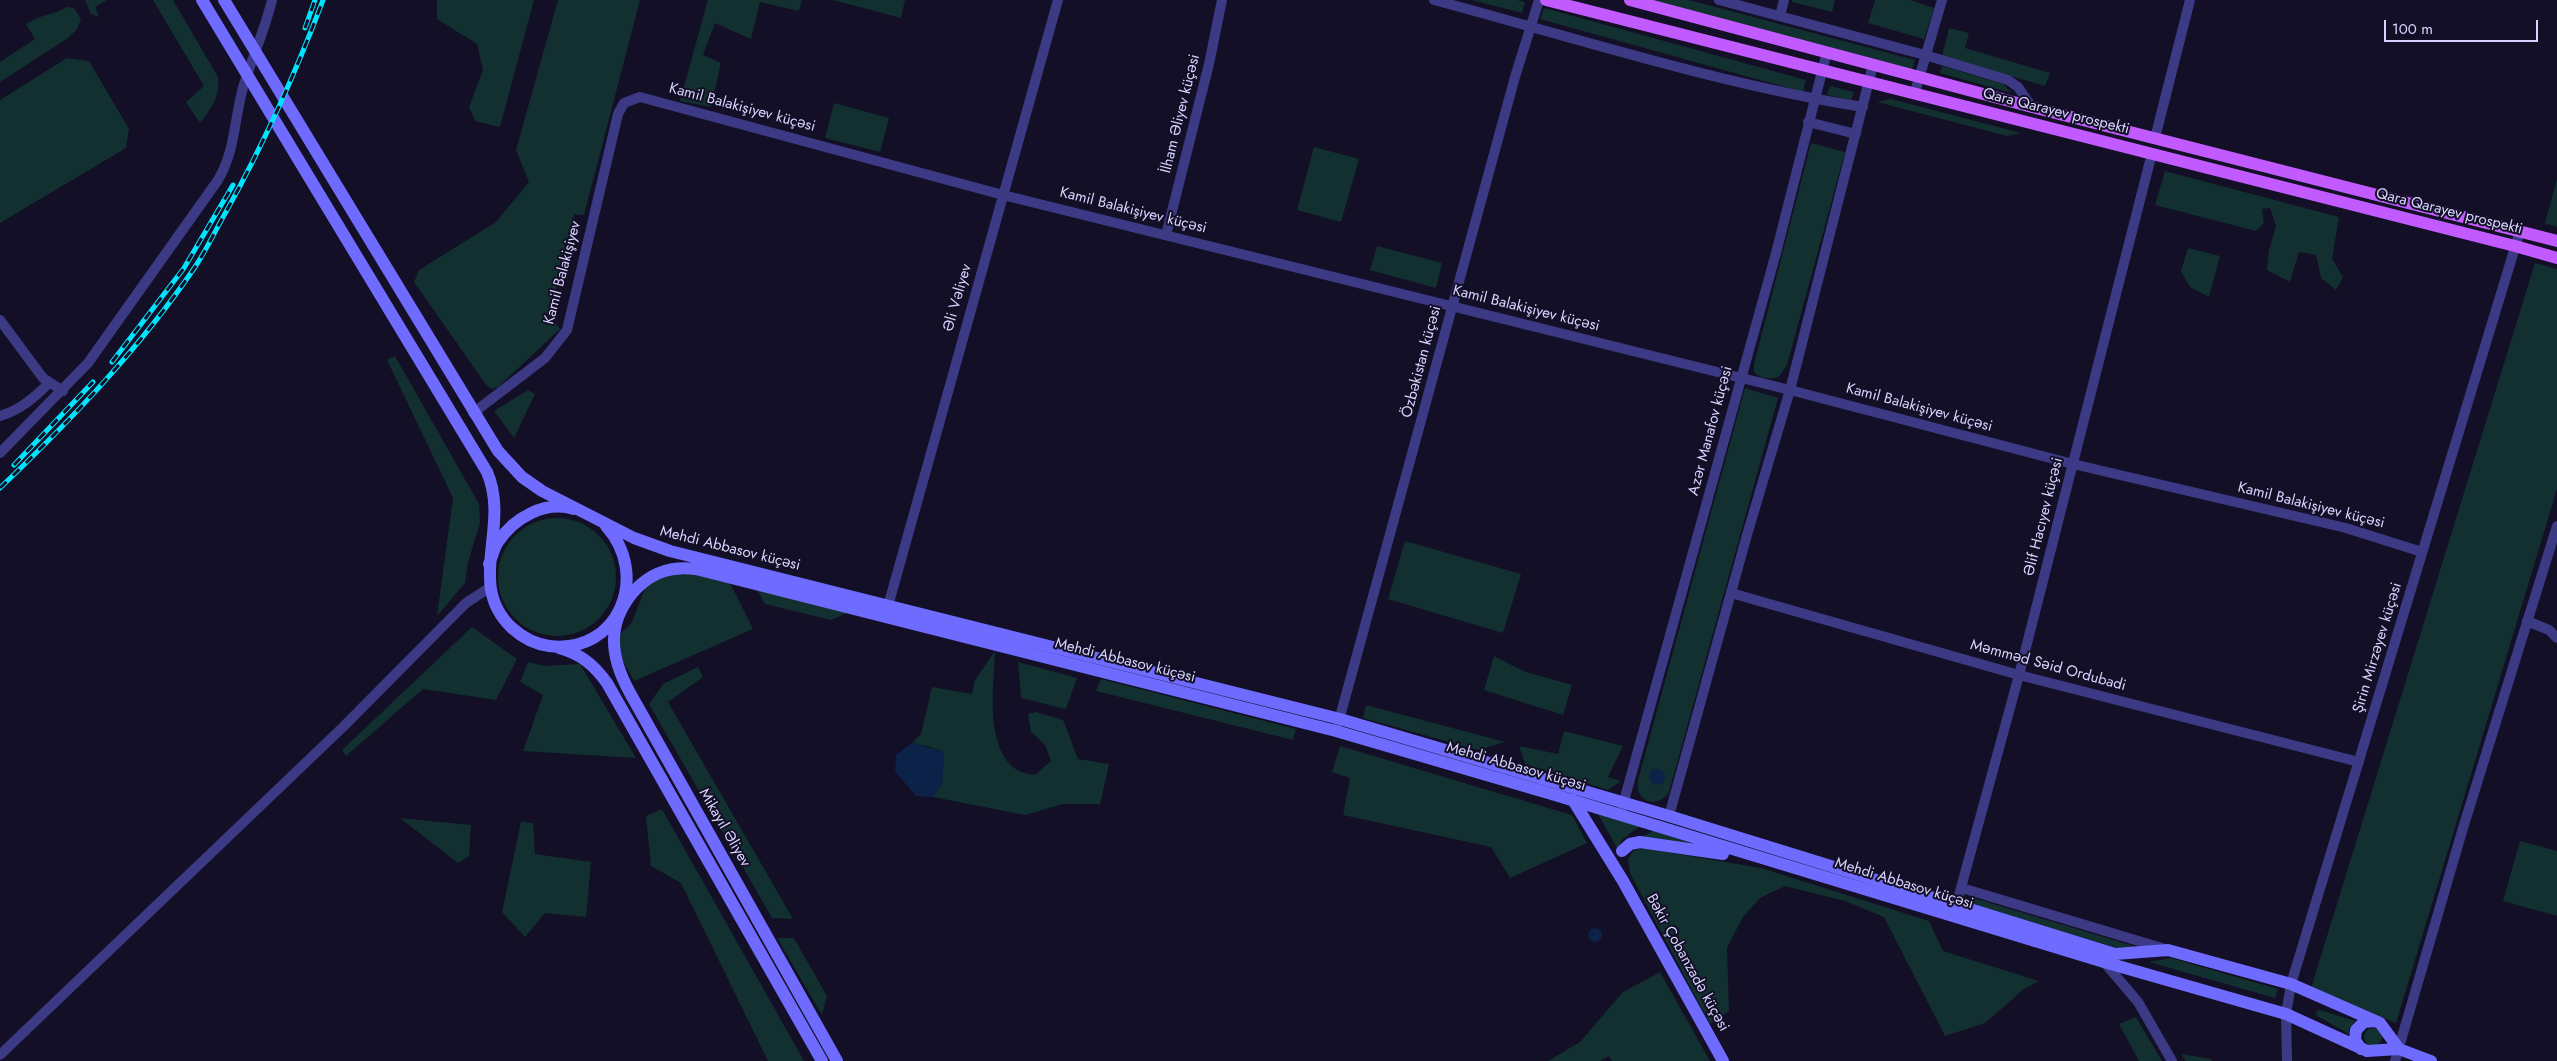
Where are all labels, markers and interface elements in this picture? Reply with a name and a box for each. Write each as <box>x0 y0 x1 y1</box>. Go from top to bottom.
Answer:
scale bar <box>2387 10 2541 42</box>
text: 100 m <box>2392 18 2433 40</box>
street label: İlham Əliyev küçəsi <box>1158 53 1204 175</box>
street label: Kamil Balakişiyev küçəsi <box>667 80 817 136</box>
street label: Qara Qarayev prospekti <box>1981 85 2131 139</box>
street label: Kamil Balakişiyev küçəsi <box>1058 184 1208 238</box>
street label: Qara Qarayev prospekti <box>2374 185 2524 239</box>
street label: Kamil Balakişiyev <box>541 219 585 327</box>
street label: Əli Vəliyev <box>940 262 976 334</box>
street label: Kamil Balakişiyev küçəsi <box>1451 282 1601 336</box>
street label: Özbəkistan küçəsi <box>1398 304 1446 420</box>
street label: Azər Manafov küçəsi <box>1685 364 1737 498</box>
street label: Kamil Balakişiyev küçəsi <box>1844 380 1994 436</box>
street label: Əlif Hacıyev küçəsi <box>2021 456 2067 578</box>
street label: Kamil Balakişiyev küçəsi <box>2236 479 2386 533</box>
street label: Mehdi Abbasov küçəsi <box>658 523 802 575</box>
street label: Şirin Mirzəyev küçəsi <box>2350 581 2406 715</box>
street label: Mehdi Abbasov küçəsi <box>1053 635 1197 687</box>
street label: Məmməd Səid Ordubadi <box>1968 637 2128 695</box>
street label: Mehdi Abbasov küçəsi <box>1444 739 1588 795</box>
street label: Mikayıl Əliyev <box>694 786 754 870</box>
street label: Mehdi Abbasov küçəsi <box>1833 854 1975 914</box>
street label: Bəkir Çobanzadə küçəsi <box>1642 891 1732 1035</box>

